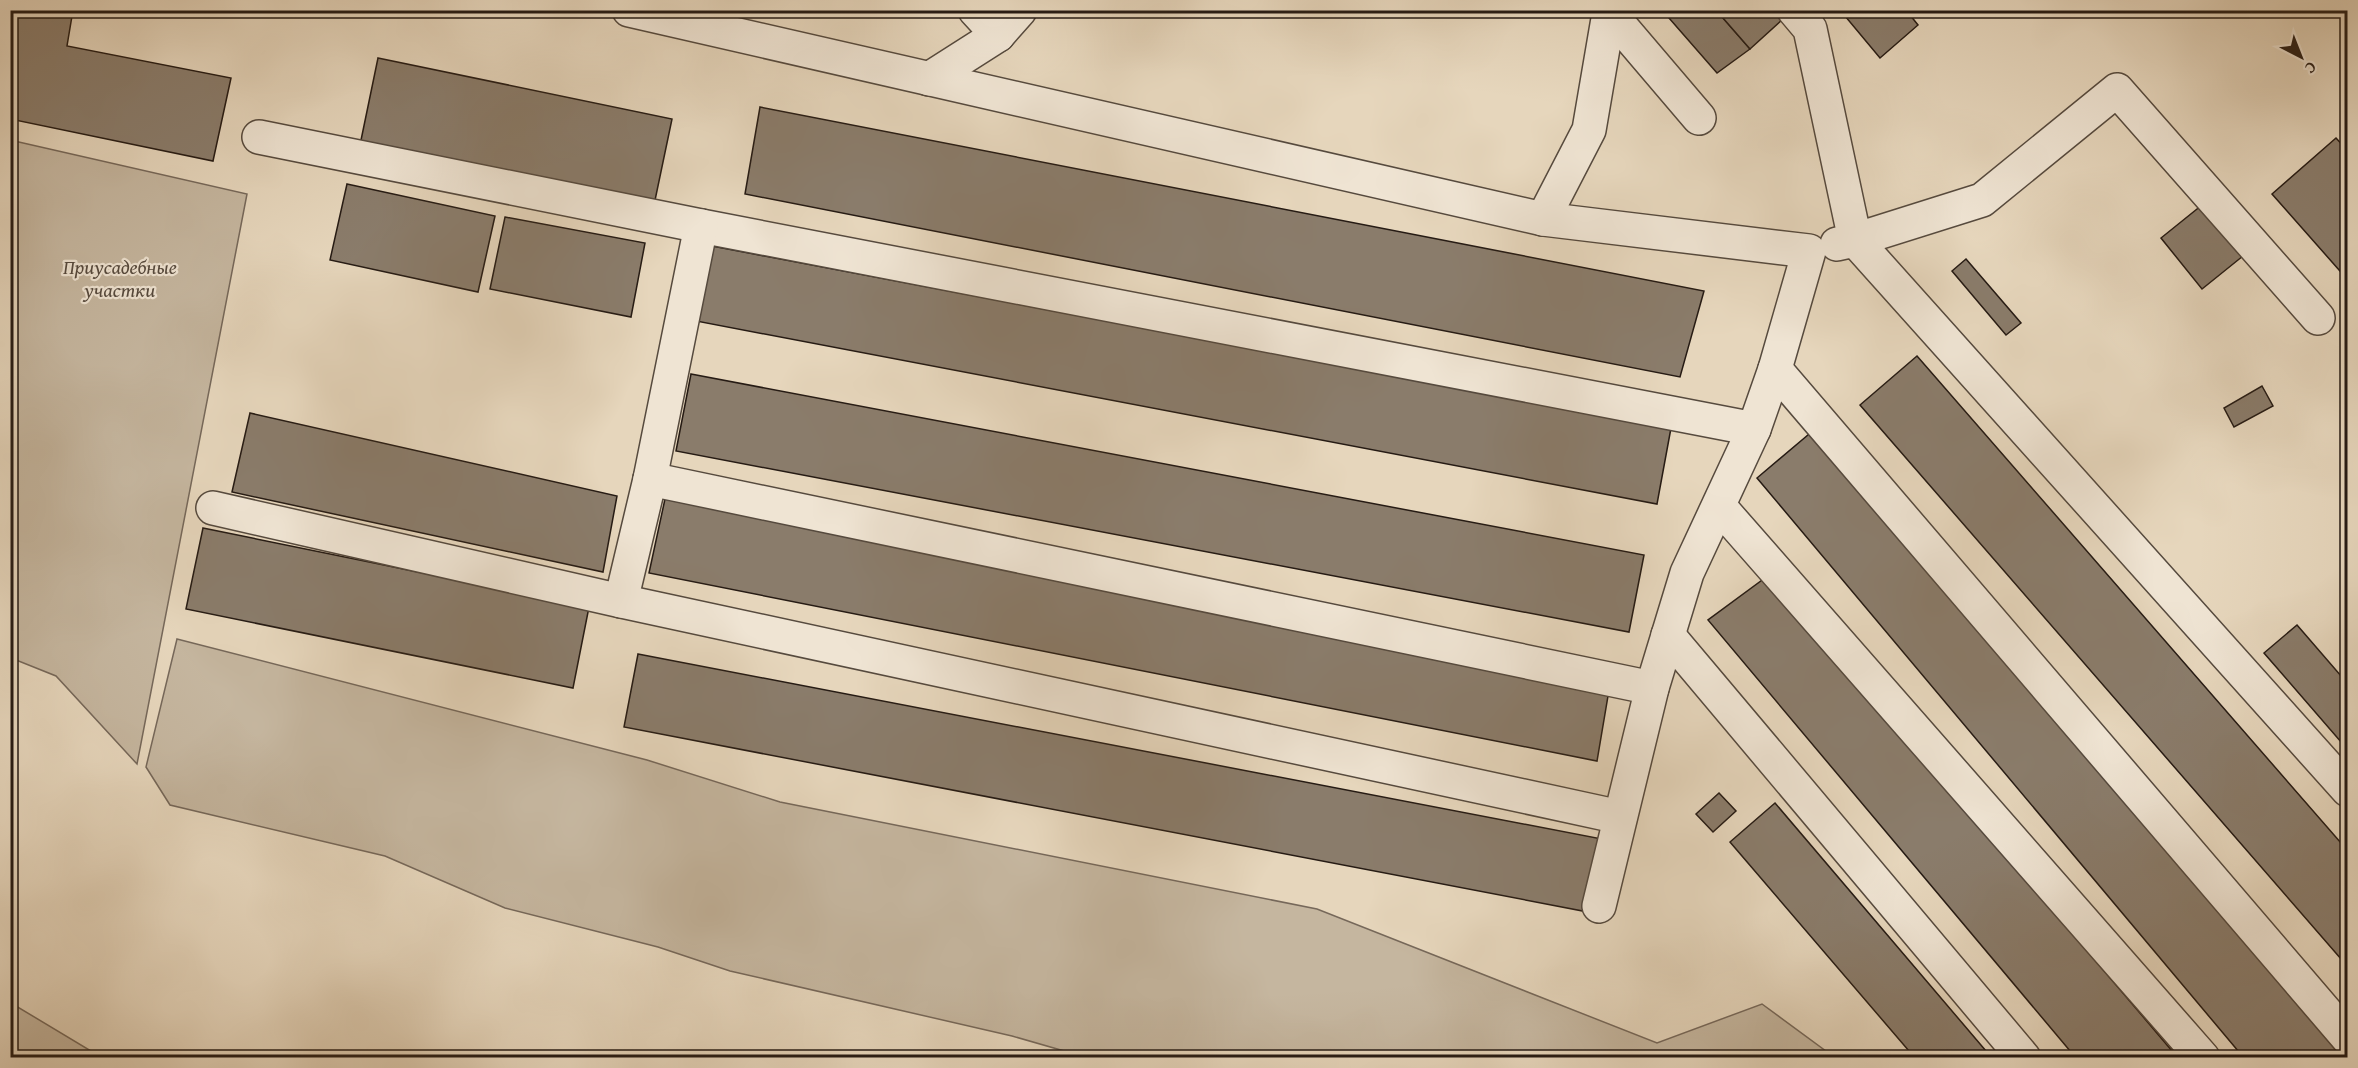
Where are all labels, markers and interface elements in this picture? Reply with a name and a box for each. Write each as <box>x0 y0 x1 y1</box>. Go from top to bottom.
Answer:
north arrow <box>2271 27 2331 87</box>
text: С <box>2300 56 2322 80</box>
park label: Приусадебные участки <box>63 252 177 304</box>

